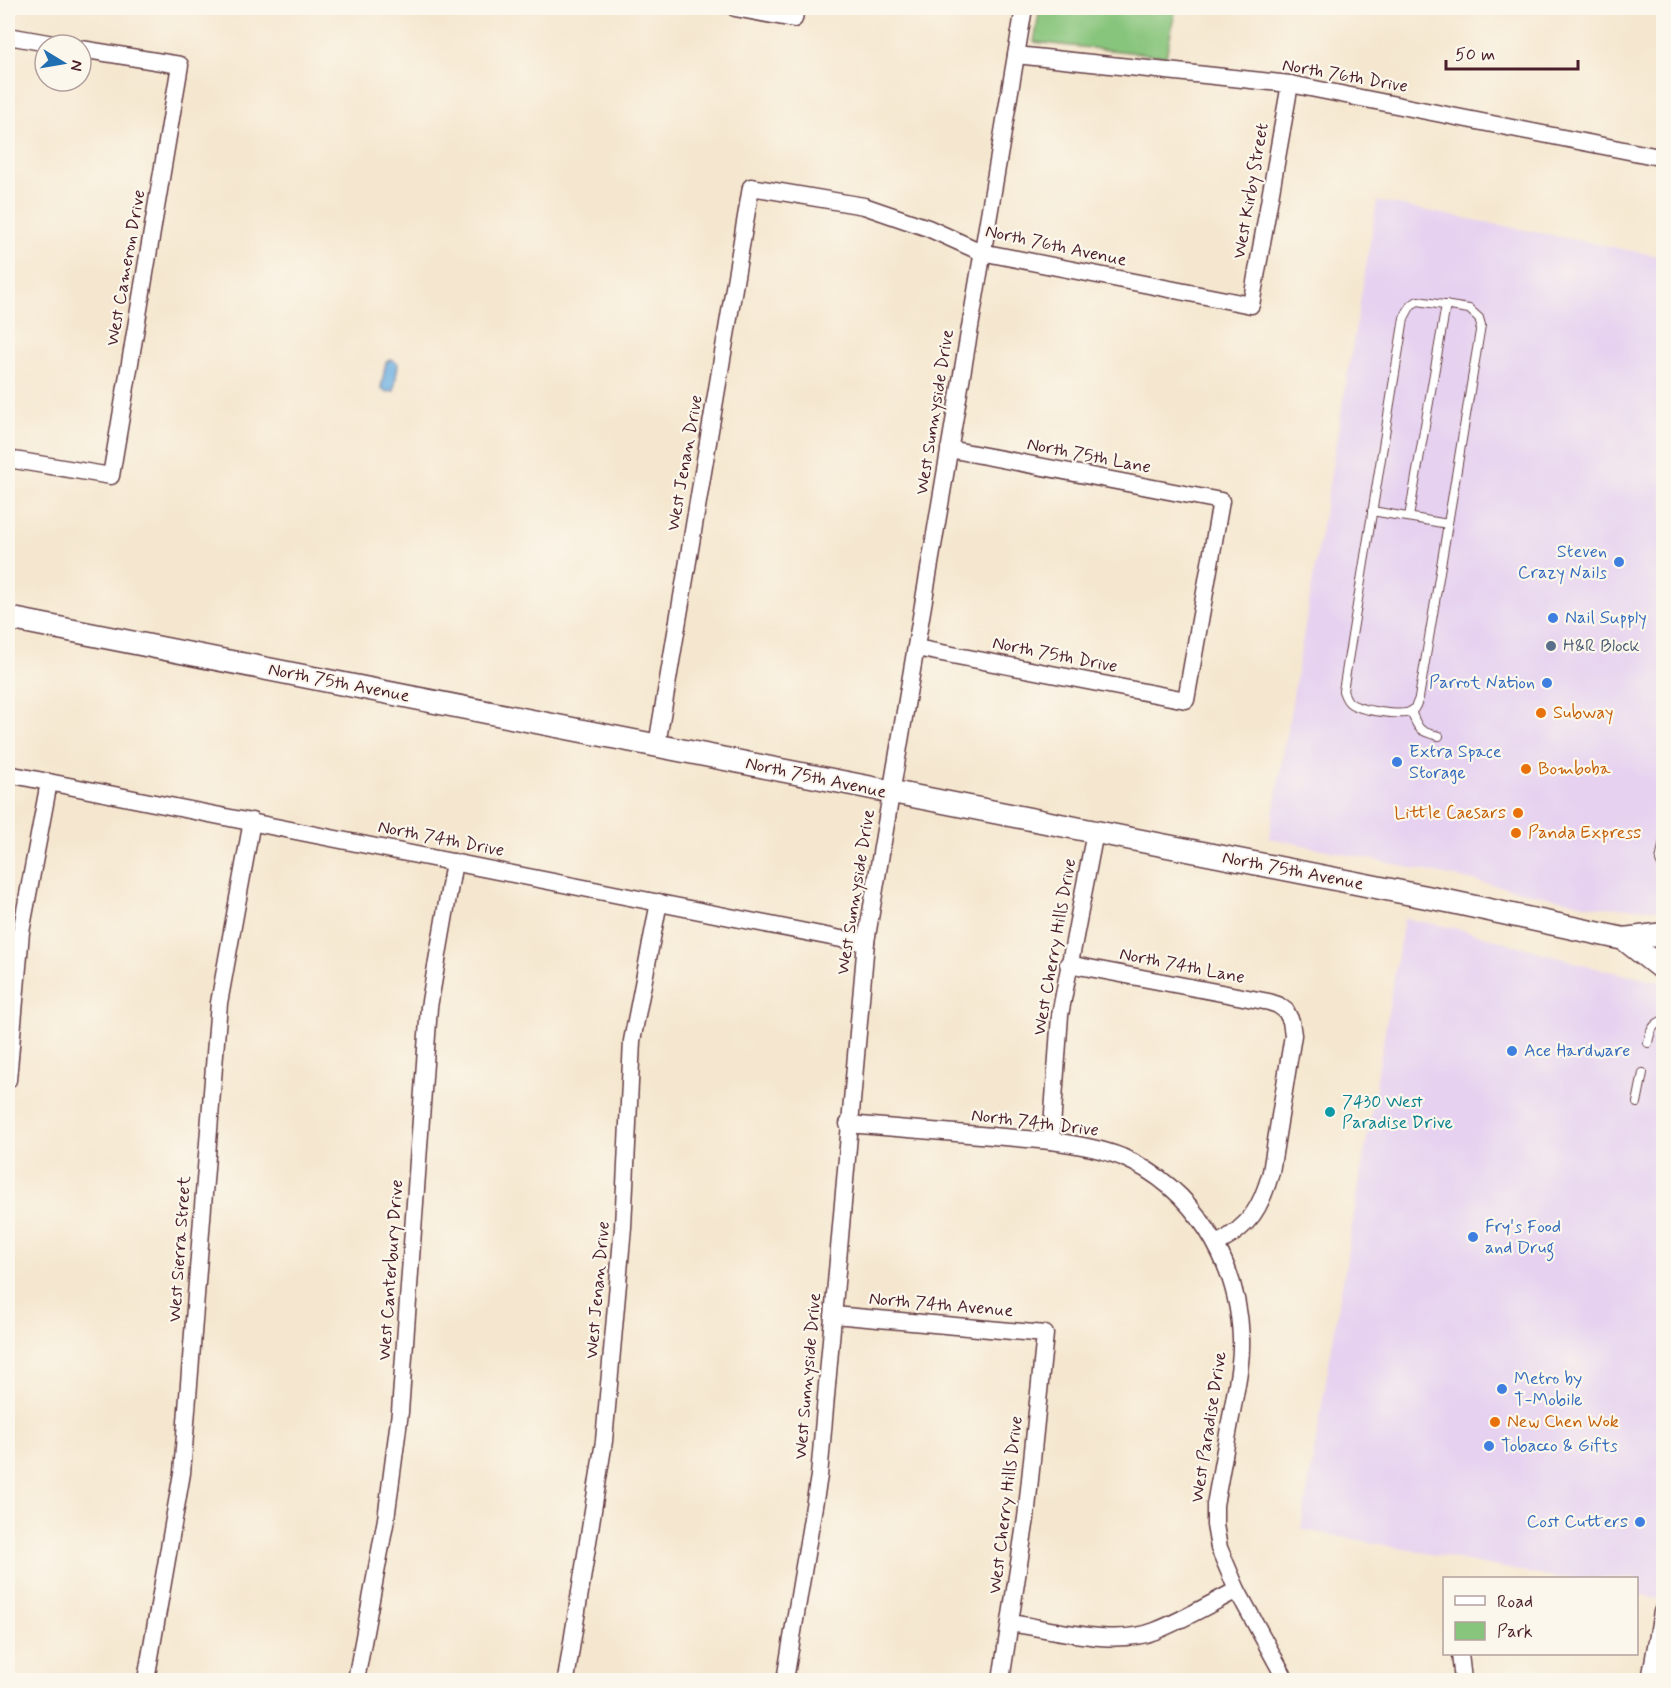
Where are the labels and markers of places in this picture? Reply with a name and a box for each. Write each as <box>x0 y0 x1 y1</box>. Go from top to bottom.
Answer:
place label: Steven Crazy Nails <box>1518 540 1607 585</box>
marker: Steven Crazy Nails <box>1612 555 1626 569</box>
place label: Nail Supply <box>1565 606 1647 630</box>
marker: Nail Supply <box>1546 611 1560 625</box>
place label: H&R Block <box>1563 634 1640 658</box>
marker: H&R Block <box>1544 639 1558 653</box>
place label: Parrot Nation <box>1429 671 1535 695</box>
marker: Parrot Nation <box>1540 676 1554 690</box>
place label: Subway <box>1553 701 1614 725</box>
marker: Subway <box>1534 706 1548 720</box>
place label: Extra Space Storage <box>1409 740 1502 785</box>
marker: Extra Space Storage <box>1390 755 1404 769</box>
place label: Bomboba <box>1538 757 1611 781</box>
marker: Bomboba <box>1519 762 1533 776</box>
place label: Little Caesars <box>1394 801 1506 825</box>
marker: Little Caesars <box>1511 806 1525 820</box>
place label: Panda Express <box>1528 821 1641 845</box>
marker: Panda Express <box>1509 826 1523 840</box>
place label: Ace Hardware <box>1524 1039 1630 1063</box>
marker: Ace Hardware <box>1505 1044 1519 1058</box>
place label: 7430 West Paradise Drive <box>1342 1090 1453 1135</box>
marker: 7430 West Paradise Drive <box>1323 1105 1337 1119</box>
place label: Fry's Food and Drug <box>1485 1215 1561 1262</box>
marker: Fry's Food and Drug <box>1466 1230 1480 1244</box>
place label: Metro by T-Mobile <box>1514 1367 1582 1412</box>
marker: Metro by T-Mobile <box>1495 1382 1509 1396</box>
place label: New Chen Wok <box>1507 1410 1619 1434</box>
marker: New Chen Wok <box>1488 1415 1502 1429</box>
place label: Tobacco & Gifts <box>1501 1434 1618 1458</box>
marker: Tobacco & Gifts <box>1482 1439 1496 1453</box>
place label: Cost Cutters <box>1526 1510 1628 1534</box>
marker: Cost Cutters <box>1633 1515 1647 1529</box>

